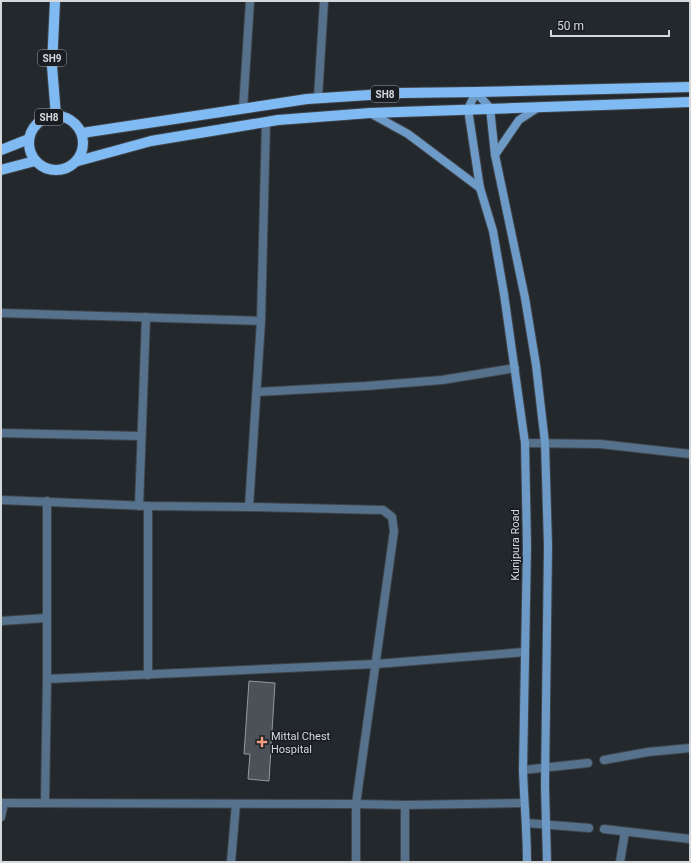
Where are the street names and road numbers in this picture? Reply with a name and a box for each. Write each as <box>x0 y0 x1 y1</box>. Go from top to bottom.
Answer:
road number: SH9 <box>38 50 66 66</box>
road number: SH8 <box>371 86 399 102</box>
road number: SH8 <box>35 109 63 125</box>
street label: Kunjpura Road <box>509 509 522 581</box>

